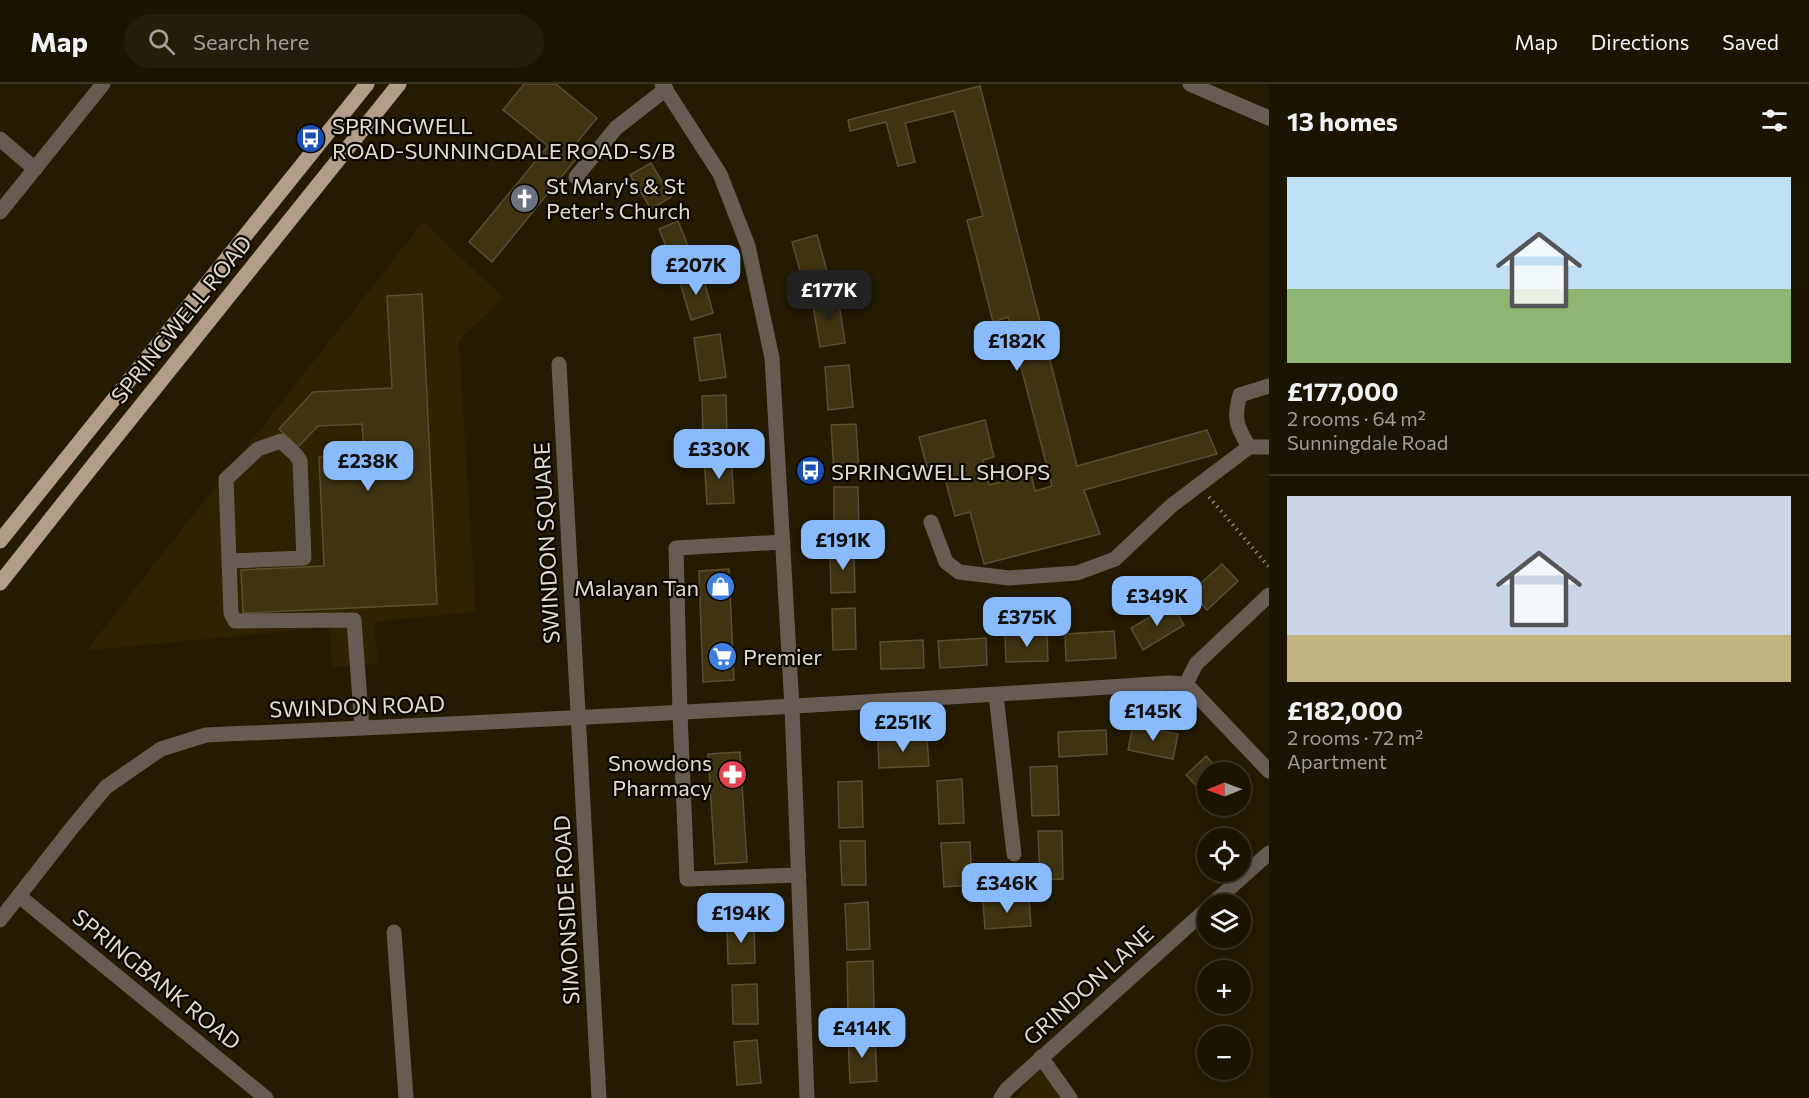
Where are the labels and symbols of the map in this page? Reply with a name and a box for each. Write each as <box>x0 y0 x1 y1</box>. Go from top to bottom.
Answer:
place label: SPRINGWELL ROAD-SUNNINGDALE ROAD-S/B <box>332 112 675 164</box>
bus stop icon: SPRINGWELL ROAD-SUNNINGDALE ROAD-S/B <box>295 122 327 154</box>
place label: St Mary's & St Peter's Church <box>546 172 691 224</box>
church icon: St Mary's & St Peter's Church <box>509 182 541 214</box>
street label: SPRINGWELL ROAD <box>105 230 257 408</box>
pin: £207K <box>654 245 738 296</box>
pin: £177K <box>787 270 871 321</box>
pin: £182K <box>975 321 1059 372</box>
pin: £330K <box>677 429 761 480</box>
pin: £238K <box>326 441 410 492</box>
street label: SWINDON SQUARE <box>527 441 565 645</box>
bus stop icon: SPRINGWELL SHOPS <box>794 455 826 487</box>
place label: SPRINGWELL SHOPS <box>831 458 1050 485</box>
pin: £191K <box>801 520 885 571</box>
shop icon: Malayan Tan <box>704 571 736 603</box>
place label: Malayan Tan <box>574 574 699 601</box>
pin: £349K <box>1115 576 1199 627</box>
pin: £375K <box>985 597 1069 648</box>
supermarket icon: Premier <box>706 640 738 672</box>
place label: Premier <box>743 643 822 670</box>
street label: SWINDON ROAD <box>269 689 445 723</box>
pin: £145K <box>1111 691 1195 742</box>
pin: £251K <box>861 702 945 753</box>
place label: Snowdons Pharmacy <box>608 749 712 801</box>
pharmacy icon: Snowdons Pharmacy <box>717 759 749 791</box>
north arrow <box>1197 762 1251 816</box>
street label: SIMONSIDE ROAD <box>548 814 584 1006</box>
pin: £346K <box>965 863 1049 914</box>
pin: £194K <box>699 893 783 944</box>
street label: SPRINGBANK ROAD <box>68 903 246 1055</box>
street label: GRINDON LANE <box>1017 919 1159 1051</box>
pin: £414K <box>820 1008 904 1059</box>

